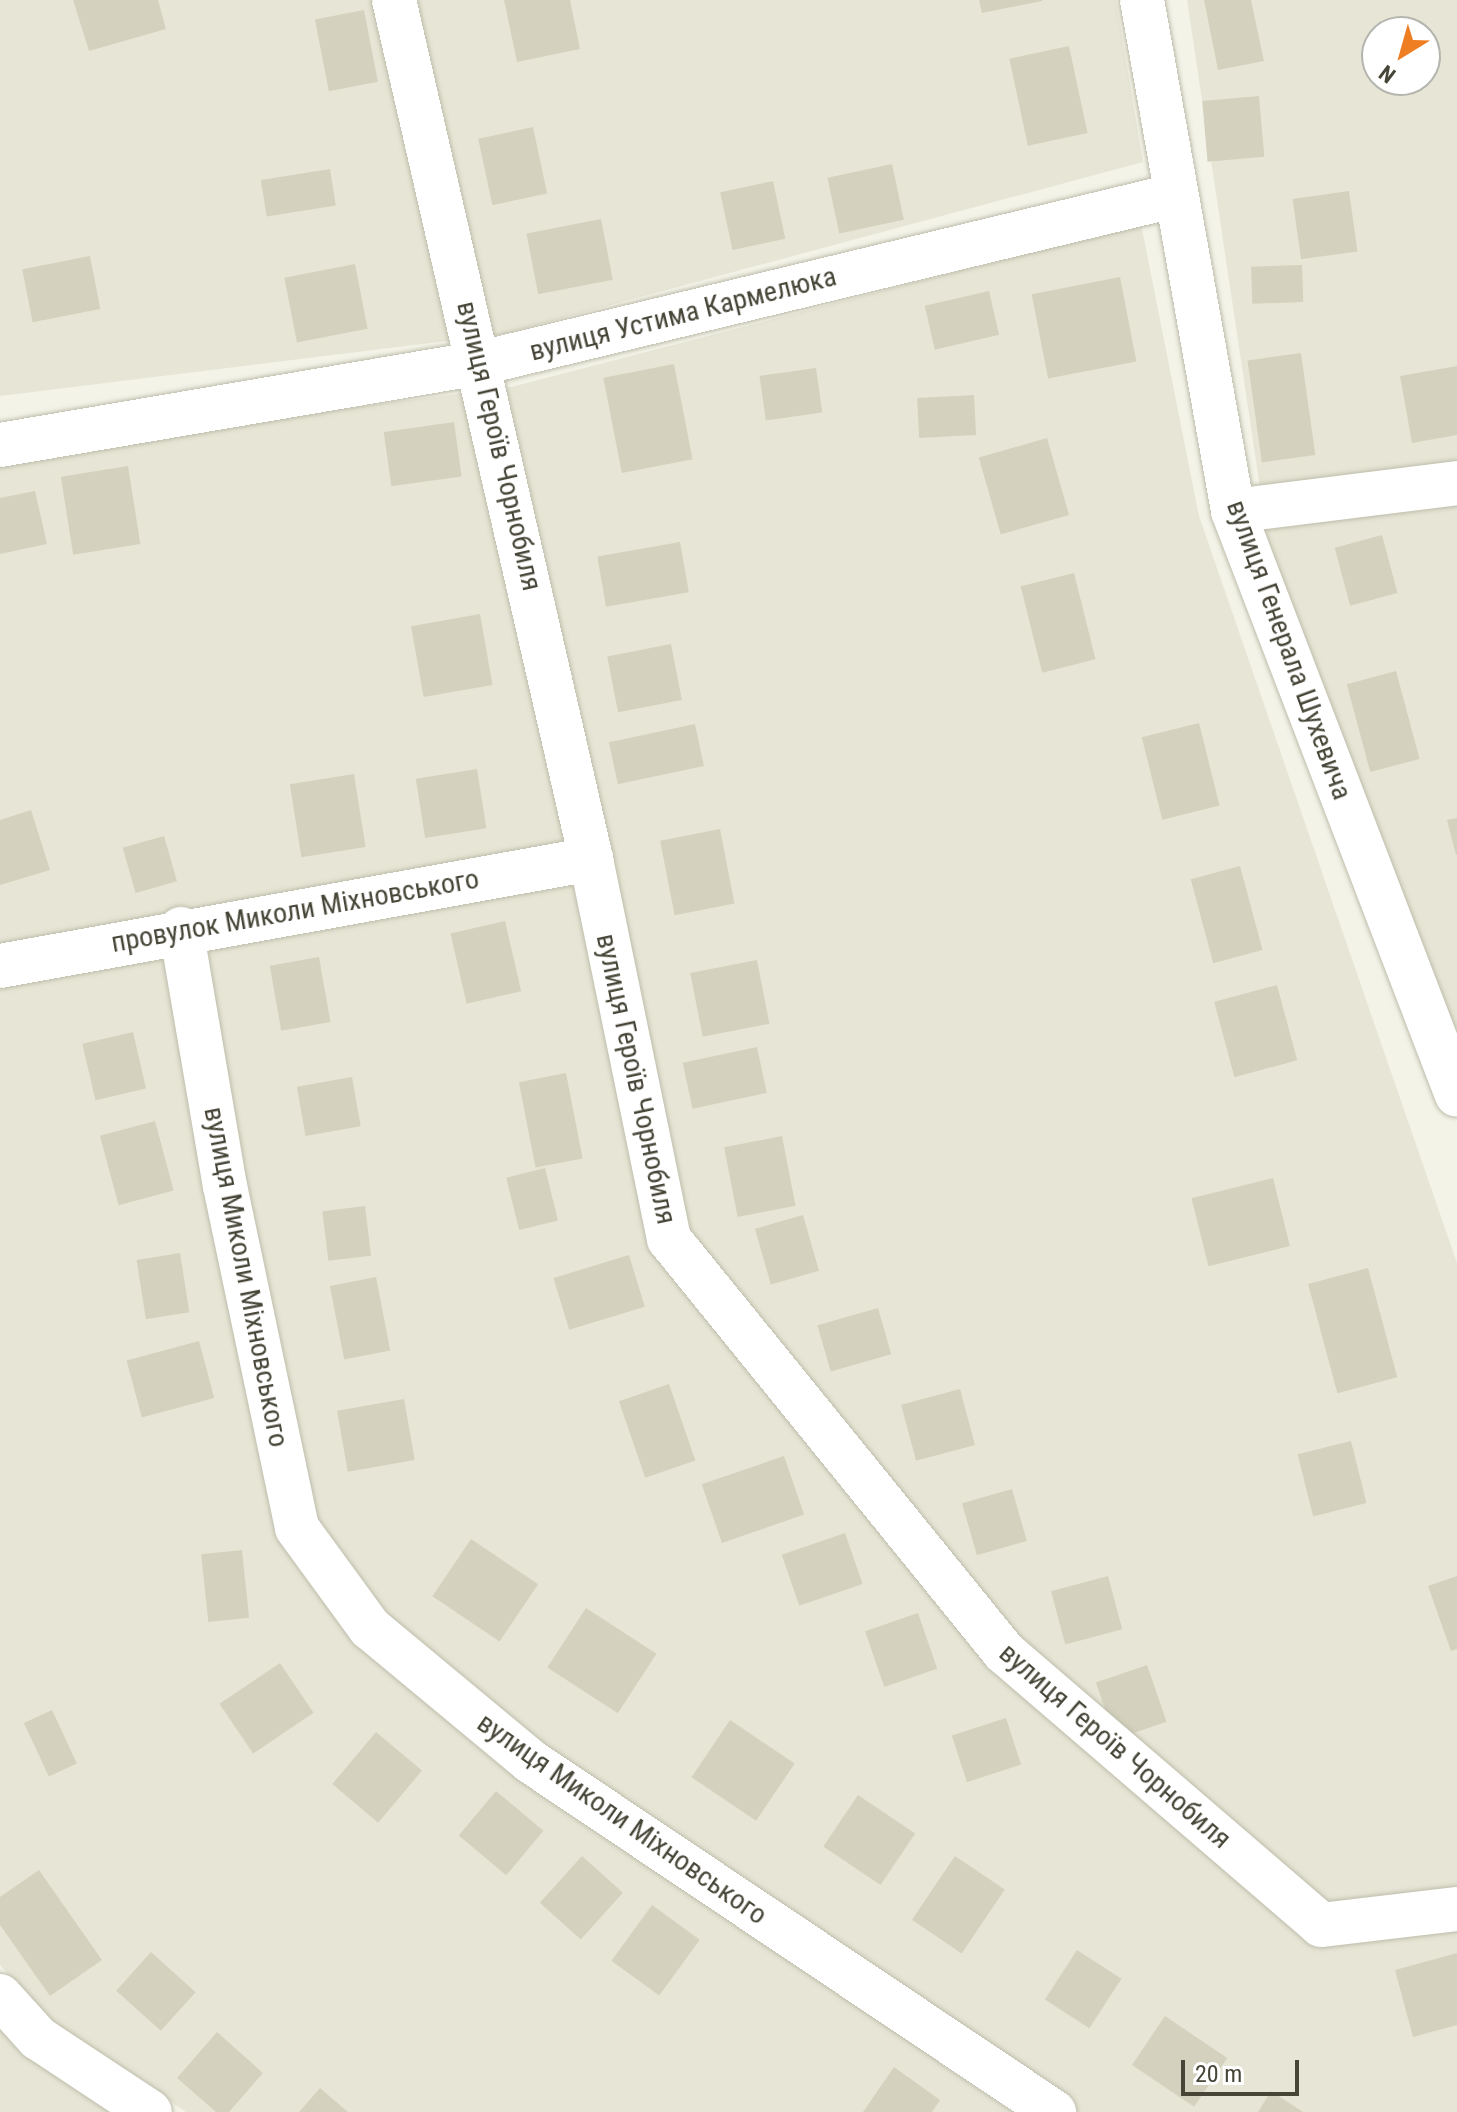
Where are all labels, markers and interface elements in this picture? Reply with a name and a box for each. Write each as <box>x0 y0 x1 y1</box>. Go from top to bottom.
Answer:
north arrow <box>1361 16 1441 96</box>
text: N <box>1375 60 1400 88</box>
street label: вулиця Устима Кармелюка <box>526 260 840 368</box>
street label: вулиця Героїв Чорнобиля <box>449 298 549 594</box>
street label: вулиця Генерала Шухевича <box>1219 496 1359 804</box>
street label: провулок Миколи Міхновського <box>109 862 481 960</box>
street label: вулиця Героїв Чорнобиля <box>589 931 683 1227</box>
street label: вулиця Миколи Міхновського <box>197 1104 295 1450</box>
street label: вулиця Героїв Чорнобиля <box>992 1636 1238 1856</box>
street label: вулиця Миколи Міхновського <box>471 1706 773 1932</box>
scale bar <box>1185 2044 1303 2094</box>
text: 20 m <box>1195 2060 1242 2088</box>

